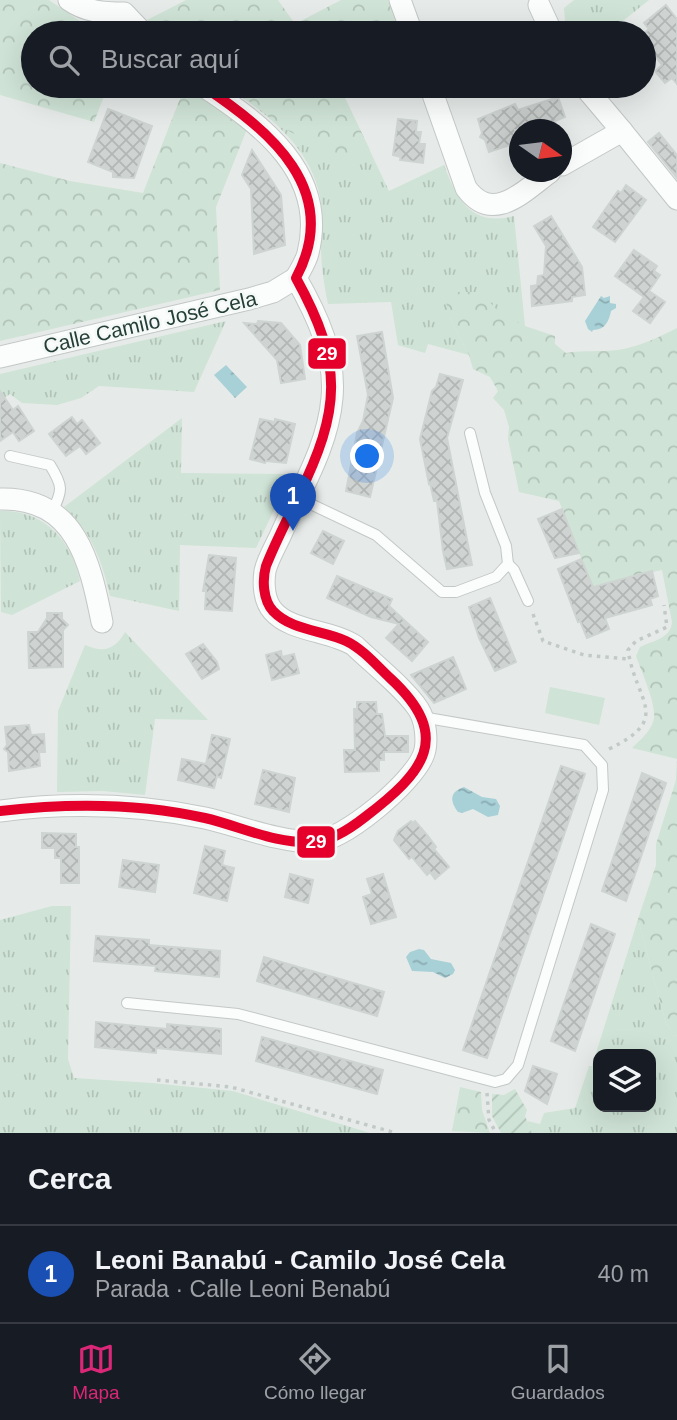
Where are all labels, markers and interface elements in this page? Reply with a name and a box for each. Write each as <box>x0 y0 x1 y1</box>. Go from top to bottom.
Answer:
search box <box>21 21 656 98</box>
icon: search <box>45 41 83 79</box>
text: Buscar aquí <box>101 44 240 74</box>
north arrow <box>509 119 572 182</box>
street label: Calle Camilo José Cela <box>41 286 259 358</box>
line badge: 29 <box>307 337 347 370</box>
text: 29 <box>316 343 338 364</box>
your location <box>350 439 384 473</box>
pin: 1 <box>270 473 316 531</box>
line badge: 29 <box>296 825 336 859</box>
text: 29 <box>305 831 327 852</box>
map controls <box>593 1049 656 1112</box>
button: layers <box>593 1049 656 1112</box>
text: Cerca <box>28 1162 111 1195</box>
text: Leoni Banabú - Camilo José Cela <box>95 1245 505 1275</box>
text: 1 <box>45 1261 57 1287</box>
text: 40 m <box>598 1261 649 1287</box>
text: Parada · Calle Leoni Benabú <box>95 1276 390 1302</box>
tab: Mapa <box>72 1340 120 1404</box>
tab: Cómo llegar <box>264 1340 366 1404</box>
tab: Guardados <box>511 1340 605 1404</box>

